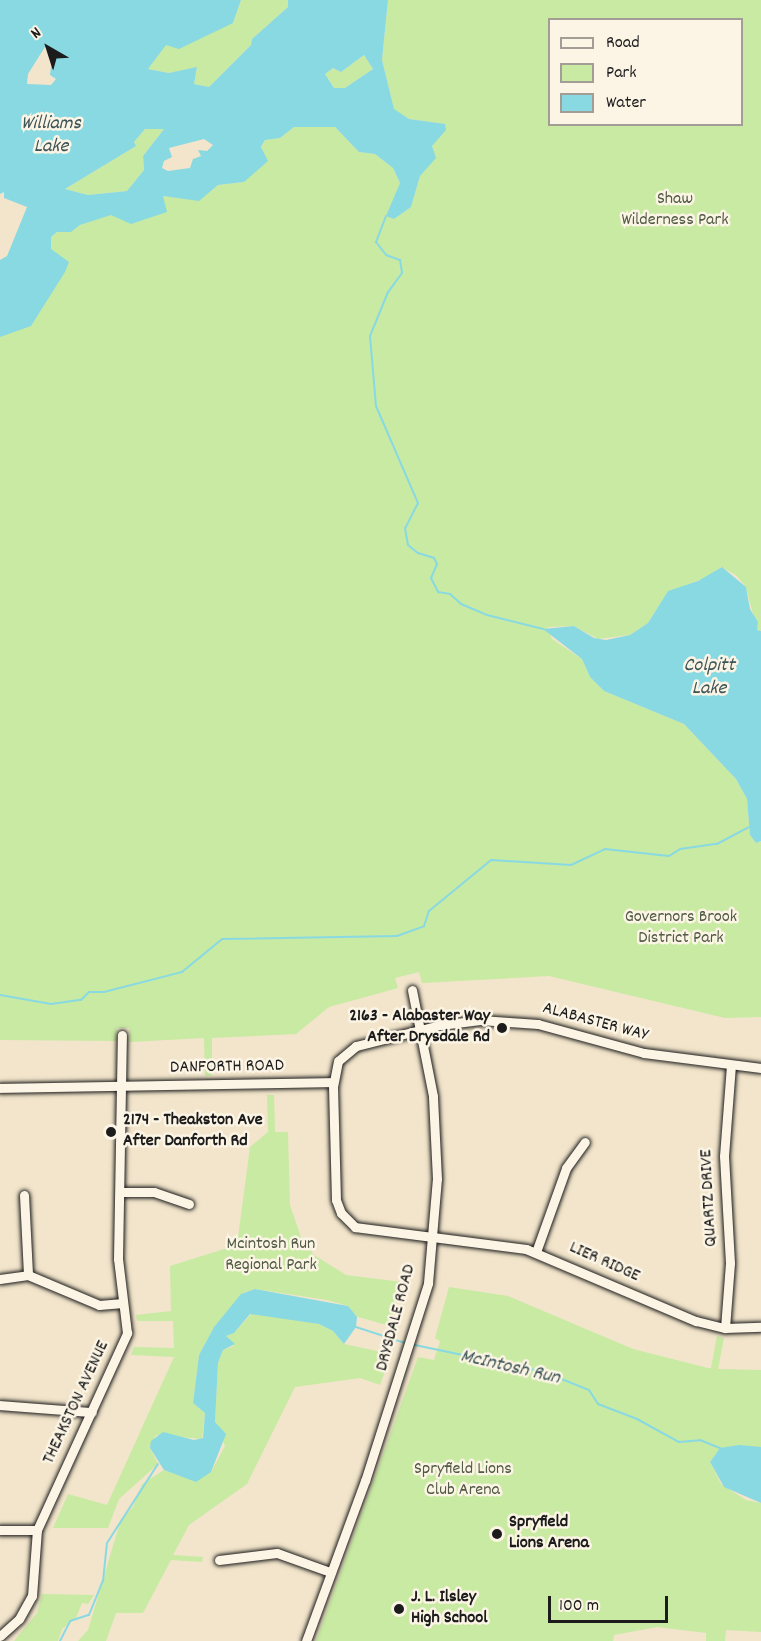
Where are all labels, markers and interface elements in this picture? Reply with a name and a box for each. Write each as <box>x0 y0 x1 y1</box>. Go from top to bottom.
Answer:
north arrow <box>18 18 78 78</box>
legend <box>548 18 743 126</box>
text: N <box>26 22 47 45</box>
text: Road <box>606 31 640 56</box>
text: Park <box>606 61 637 86</box>
text: Water <box>606 91 646 116</box>
water label: Williams Lake <box>21 113 81 160</box>
park label: Shaw Wilderness Park <box>621 190 729 232</box>
water label: Colpitt Lake <box>683 654 735 701</box>
park label: Governors Brook District Park <box>625 908 737 950</box>
street label: ALABASTER WAY <box>540 999 650 1047</box>
place label: 2163 - Alabaster Way After Drysdale Rd <box>349 1007 490 1050</box>
marker: 2163 - Alabaster Way After Drysdale Rd <box>495 1021 509 1035</box>
street label: DANFORTH ROAD <box>170 1056 284 1080</box>
place label: 2174 - Theakston Ave After Danforth Rd <box>123 1111 263 1154</box>
marker: 2174 - Theakston Ave After Danforth Rd <box>104 1125 118 1139</box>
street label: QUARTZ DRIVE <box>697 1149 723 1247</box>
park label: Mcintosh Run Regional Park <box>225 1235 317 1278</box>
street label: LIER RIDGE <box>565 1238 643 1288</box>
street label: DRYSDALE ROAD <box>372 1262 422 1374</box>
street label: THEAKSTON AVENUE <box>39 1338 115 1468</box>
water label: McIntosh Run <box>458 1345 562 1391</box>
park label: Spryfield Lions Club Arena <box>414 1460 512 1502</box>
place label: Spryfield Lions Arena <box>509 1513 589 1556</box>
marker: Spryfield Lions Arena <box>490 1527 504 1541</box>
scale bar <box>551 1584 671 1622</box>
place label: J. L. Ilsley High School <box>411 1588 487 1630</box>
text: 100 m <box>559 1594 599 1619</box>
marker: J. L. Ilsley High School <box>392 1602 406 1616</box>

